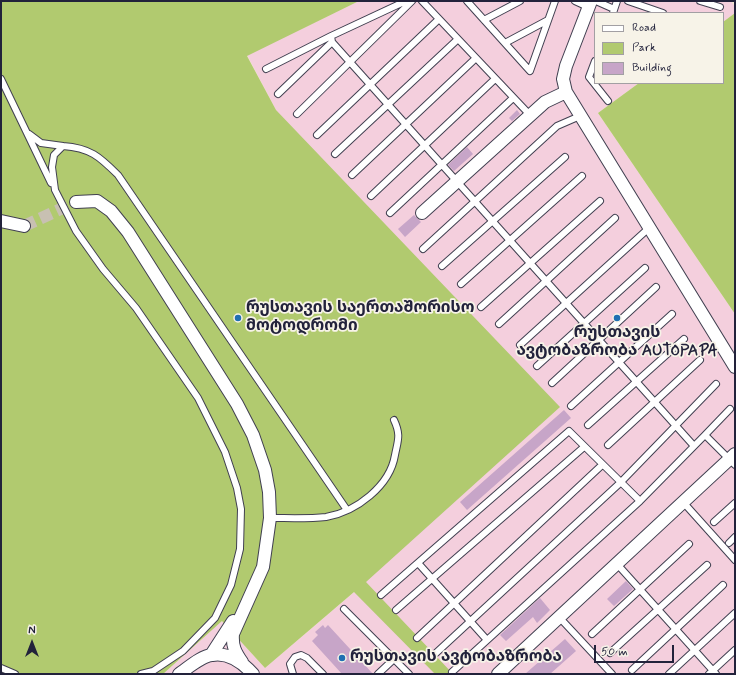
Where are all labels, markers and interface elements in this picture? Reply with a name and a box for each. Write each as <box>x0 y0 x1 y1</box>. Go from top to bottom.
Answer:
legend <box>594 12 724 84</box>
text: Road <box>632 20 656 36</box>
text: Park <box>632 40 656 56</box>
text: Building <box>632 60 672 76</box>
place label: რუსთავის საერთაშორისო მოტოდრომი <box>246 299 474 337</box>
marker: რუსთავის საერთაშორისო მოტოდრომი <box>233 313 243 323</box>
marker: რუსთავის ავტობაზრობა AUTOPAPA <box>612 313 622 323</box>
place label: რუსთავის ავტობაზრობა AUTOPAPA <box>516 324 718 362</box>
north arrow <box>12 623 52 663</box>
text: N <box>28 624 36 638</box>
scale bar <box>596 637 676 663</box>
text: 50 m <box>601 644 628 660</box>
place label: რუსთავის ავტობაზრობა <box>350 648 562 668</box>
marker: რუსთავის ავტობაზრობა <box>337 653 347 663</box>

